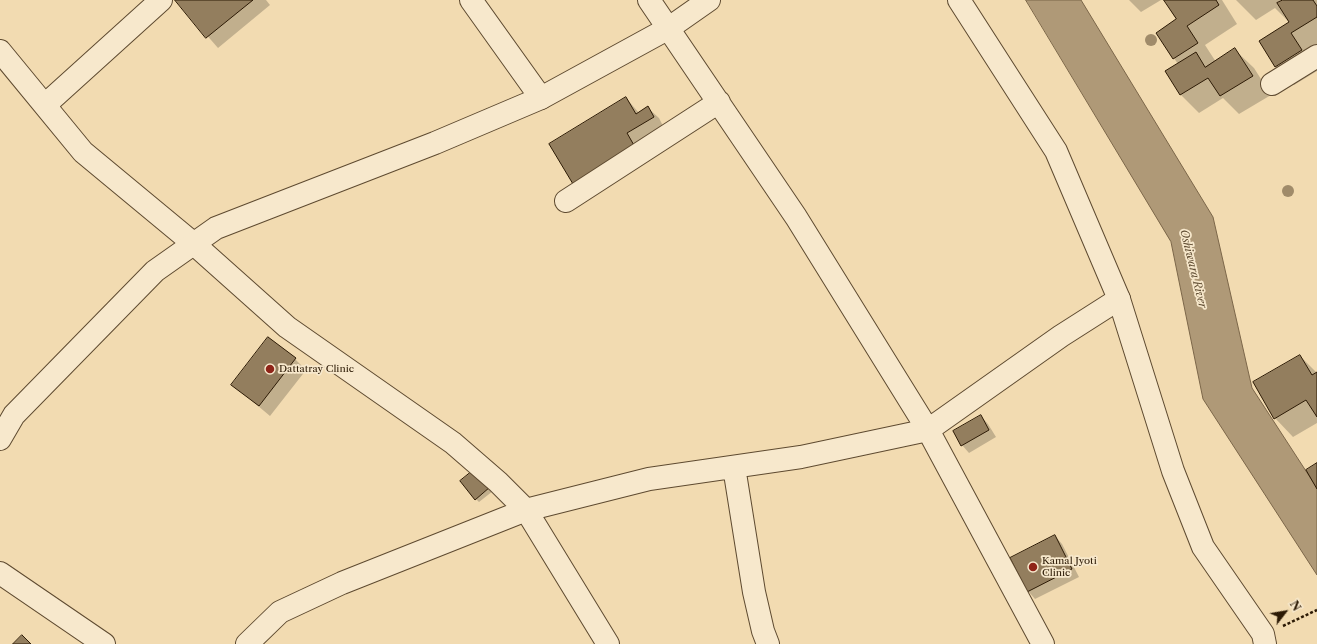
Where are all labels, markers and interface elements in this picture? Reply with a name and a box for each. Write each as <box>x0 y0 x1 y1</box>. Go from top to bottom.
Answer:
water label: Oshiwara River <box>1177 228 1209 310</box>
marker: Dattatray Clinic <box>264 363 276 375</box>
place label: Dattatray Clinic <box>279 363 354 375</box>
place label: Kamal Jyoti Clinic <box>1042 555 1097 578</box>
marker: Kamal Jyoti Clinic <box>1027 561 1039 573</box>
north arrow <box>1265 592 1305 632</box>
text: N <box>1287 598 1304 614</box>

